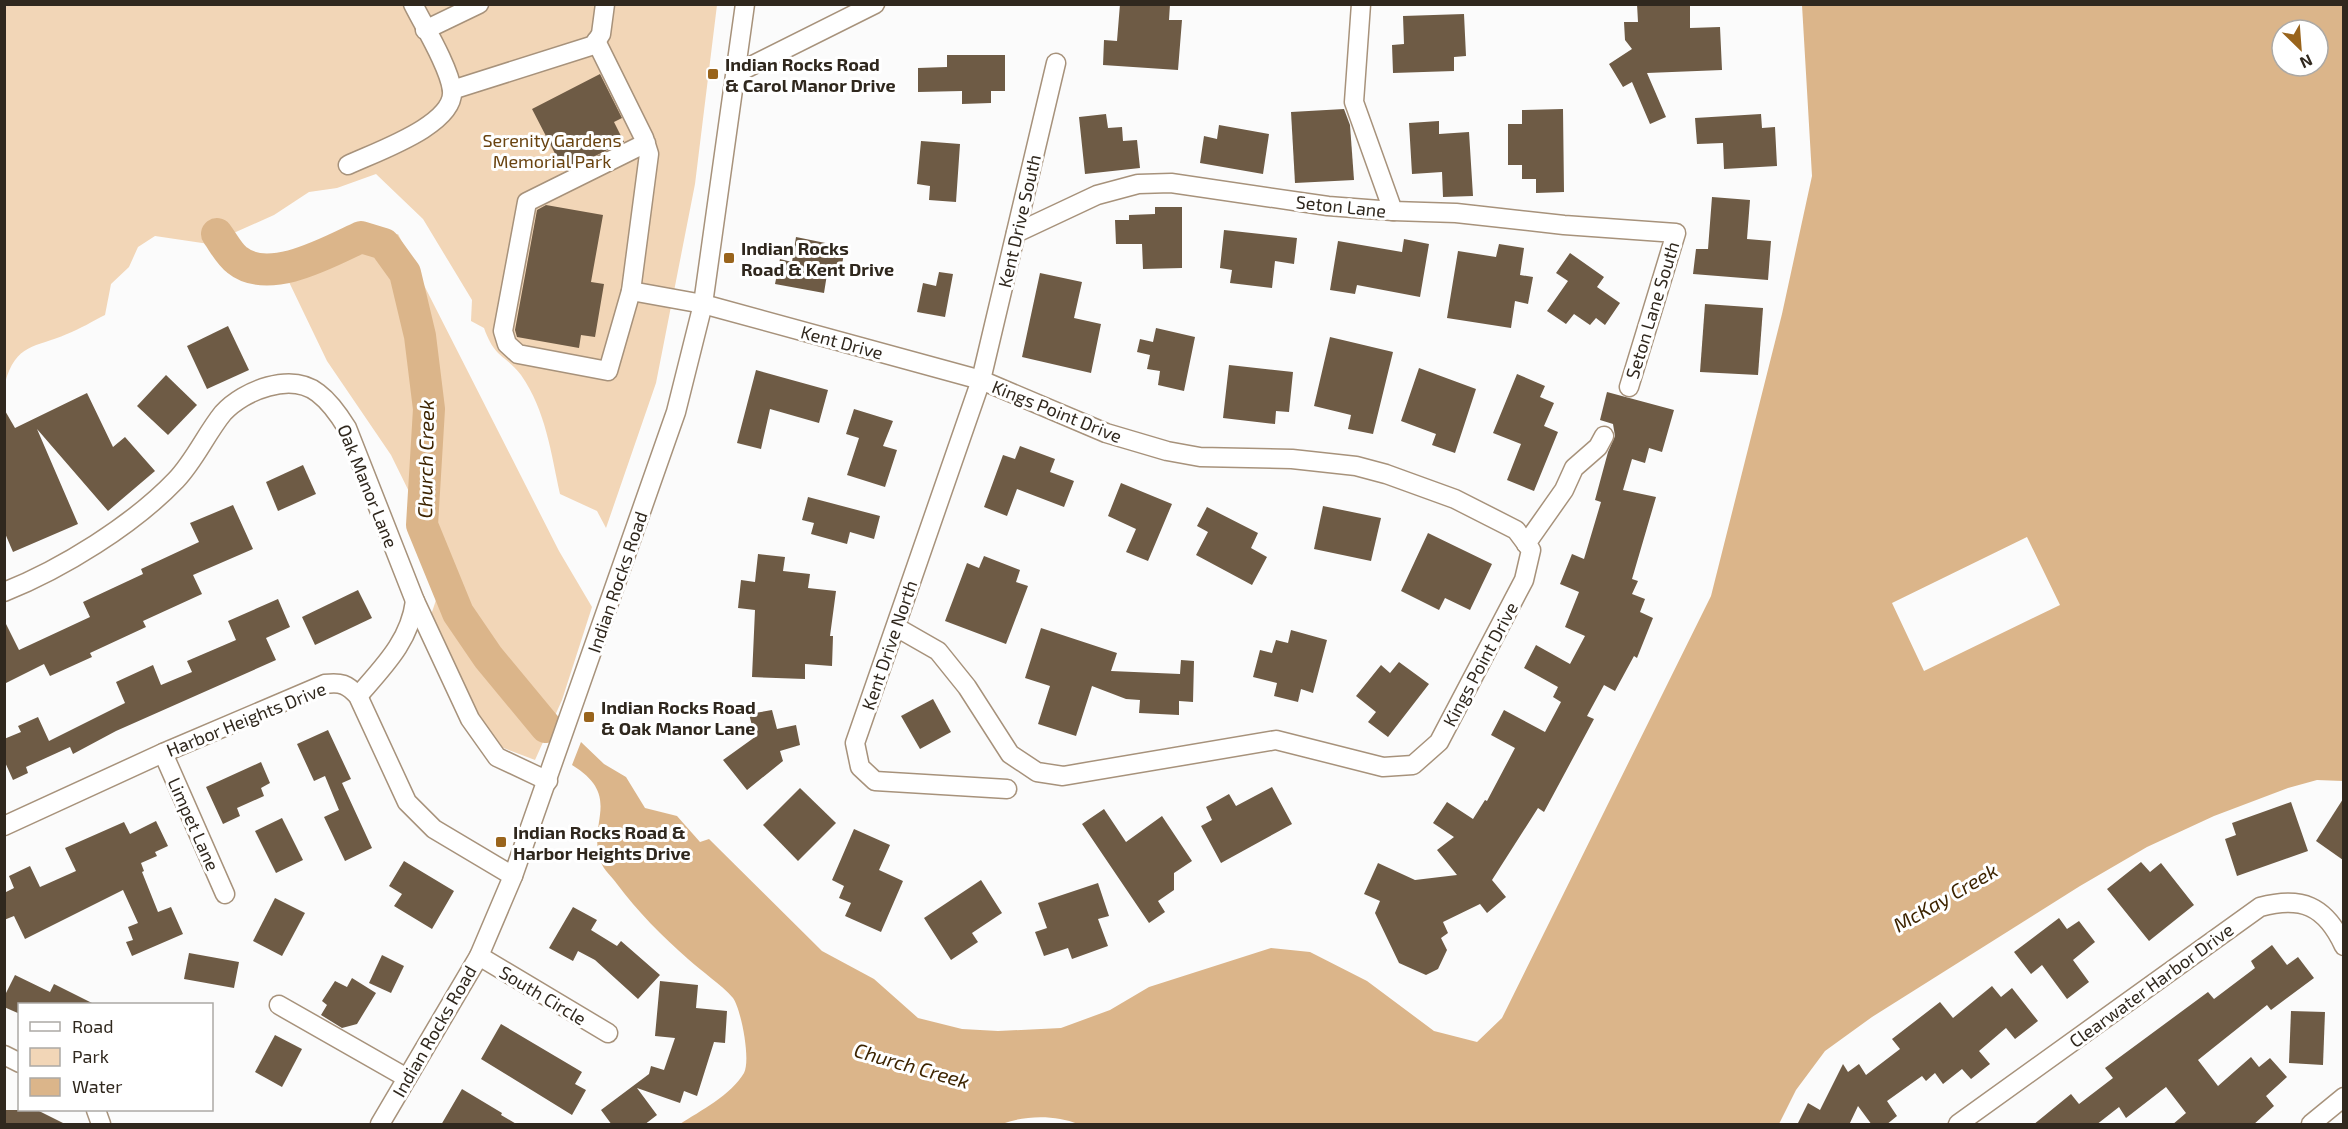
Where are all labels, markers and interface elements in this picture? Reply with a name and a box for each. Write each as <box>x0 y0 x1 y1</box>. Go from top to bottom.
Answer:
north arrow <box>2270 18 2330 78</box>
text: N <box>2297 51 2316 73</box>
place label: Indian Rocks Road & Carol Manor Drive <box>725 53 896 96</box>
marker: Indian Rocks Road & Carol Manor Drive <box>706 67 720 81</box>
park label: Serenity Gardens Memorial Park <box>482 129 622 172</box>
street label: Kent Drive South <box>993 152 1045 290</box>
street label: Seton Lane <box>1295 190 1387 222</box>
place label: Indian Rocks Road & Kent Drive <box>741 237 894 280</box>
street label: Seton Lane South <box>1621 239 1683 381</box>
marker: Indian Rocks Road & Kent Drive <box>722 251 736 265</box>
street label: Kent Drive <box>799 320 885 364</box>
street label: Kings Point Drive <box>989 375 1125 447</box>
water label: Church Creek <box>412 399 438 519</box>
street label: Oak Manor Lane <box>333 421 403 551</box>
street label: Indian Rocks Road <box>582 508 652 656</box>
street label: Kent Drive North <box>857 577 921 713</box>
street label: Kings Point Drive <box>1438 598 1522 730</box>
street label: Harbor Heights Drive <box>163 677 329 761</box>
place label: Indian Rocks Road & Oak Manor Lane <box>601 696 756 739</box>
marker: Indian Rocks Road & Oak Manor Lane <box>582 710 596 724</box>
street label: Limpet Lane <box>164 774 224 874</box>
place label: Indian Rocks Road & Harbor Heights Drive <box>513 821 691 864</box>
marker: Indian Rocks Road & Harbor Heights Drive <box>494 835 508 849</box>
water label: McKay Creek <box>1889 858 2002 937</box>
street label: Clearwater Harbor Drive <box>2065 918 2237 1052</box>
street label: South Circle <box>496 960 590 1030</box>
street label: Indian Rocks Road <box>387 961 481 1101</box>
legend <box>18 1003 213 1111</box>
text: Road <box>72 1015 113 1037</box>
water label: Church Creek <box>852 1037 972 1093</box>
text: Park <box>72 1045 109 1067</box>
text: Water <box>72 1075 122 1097</box>

